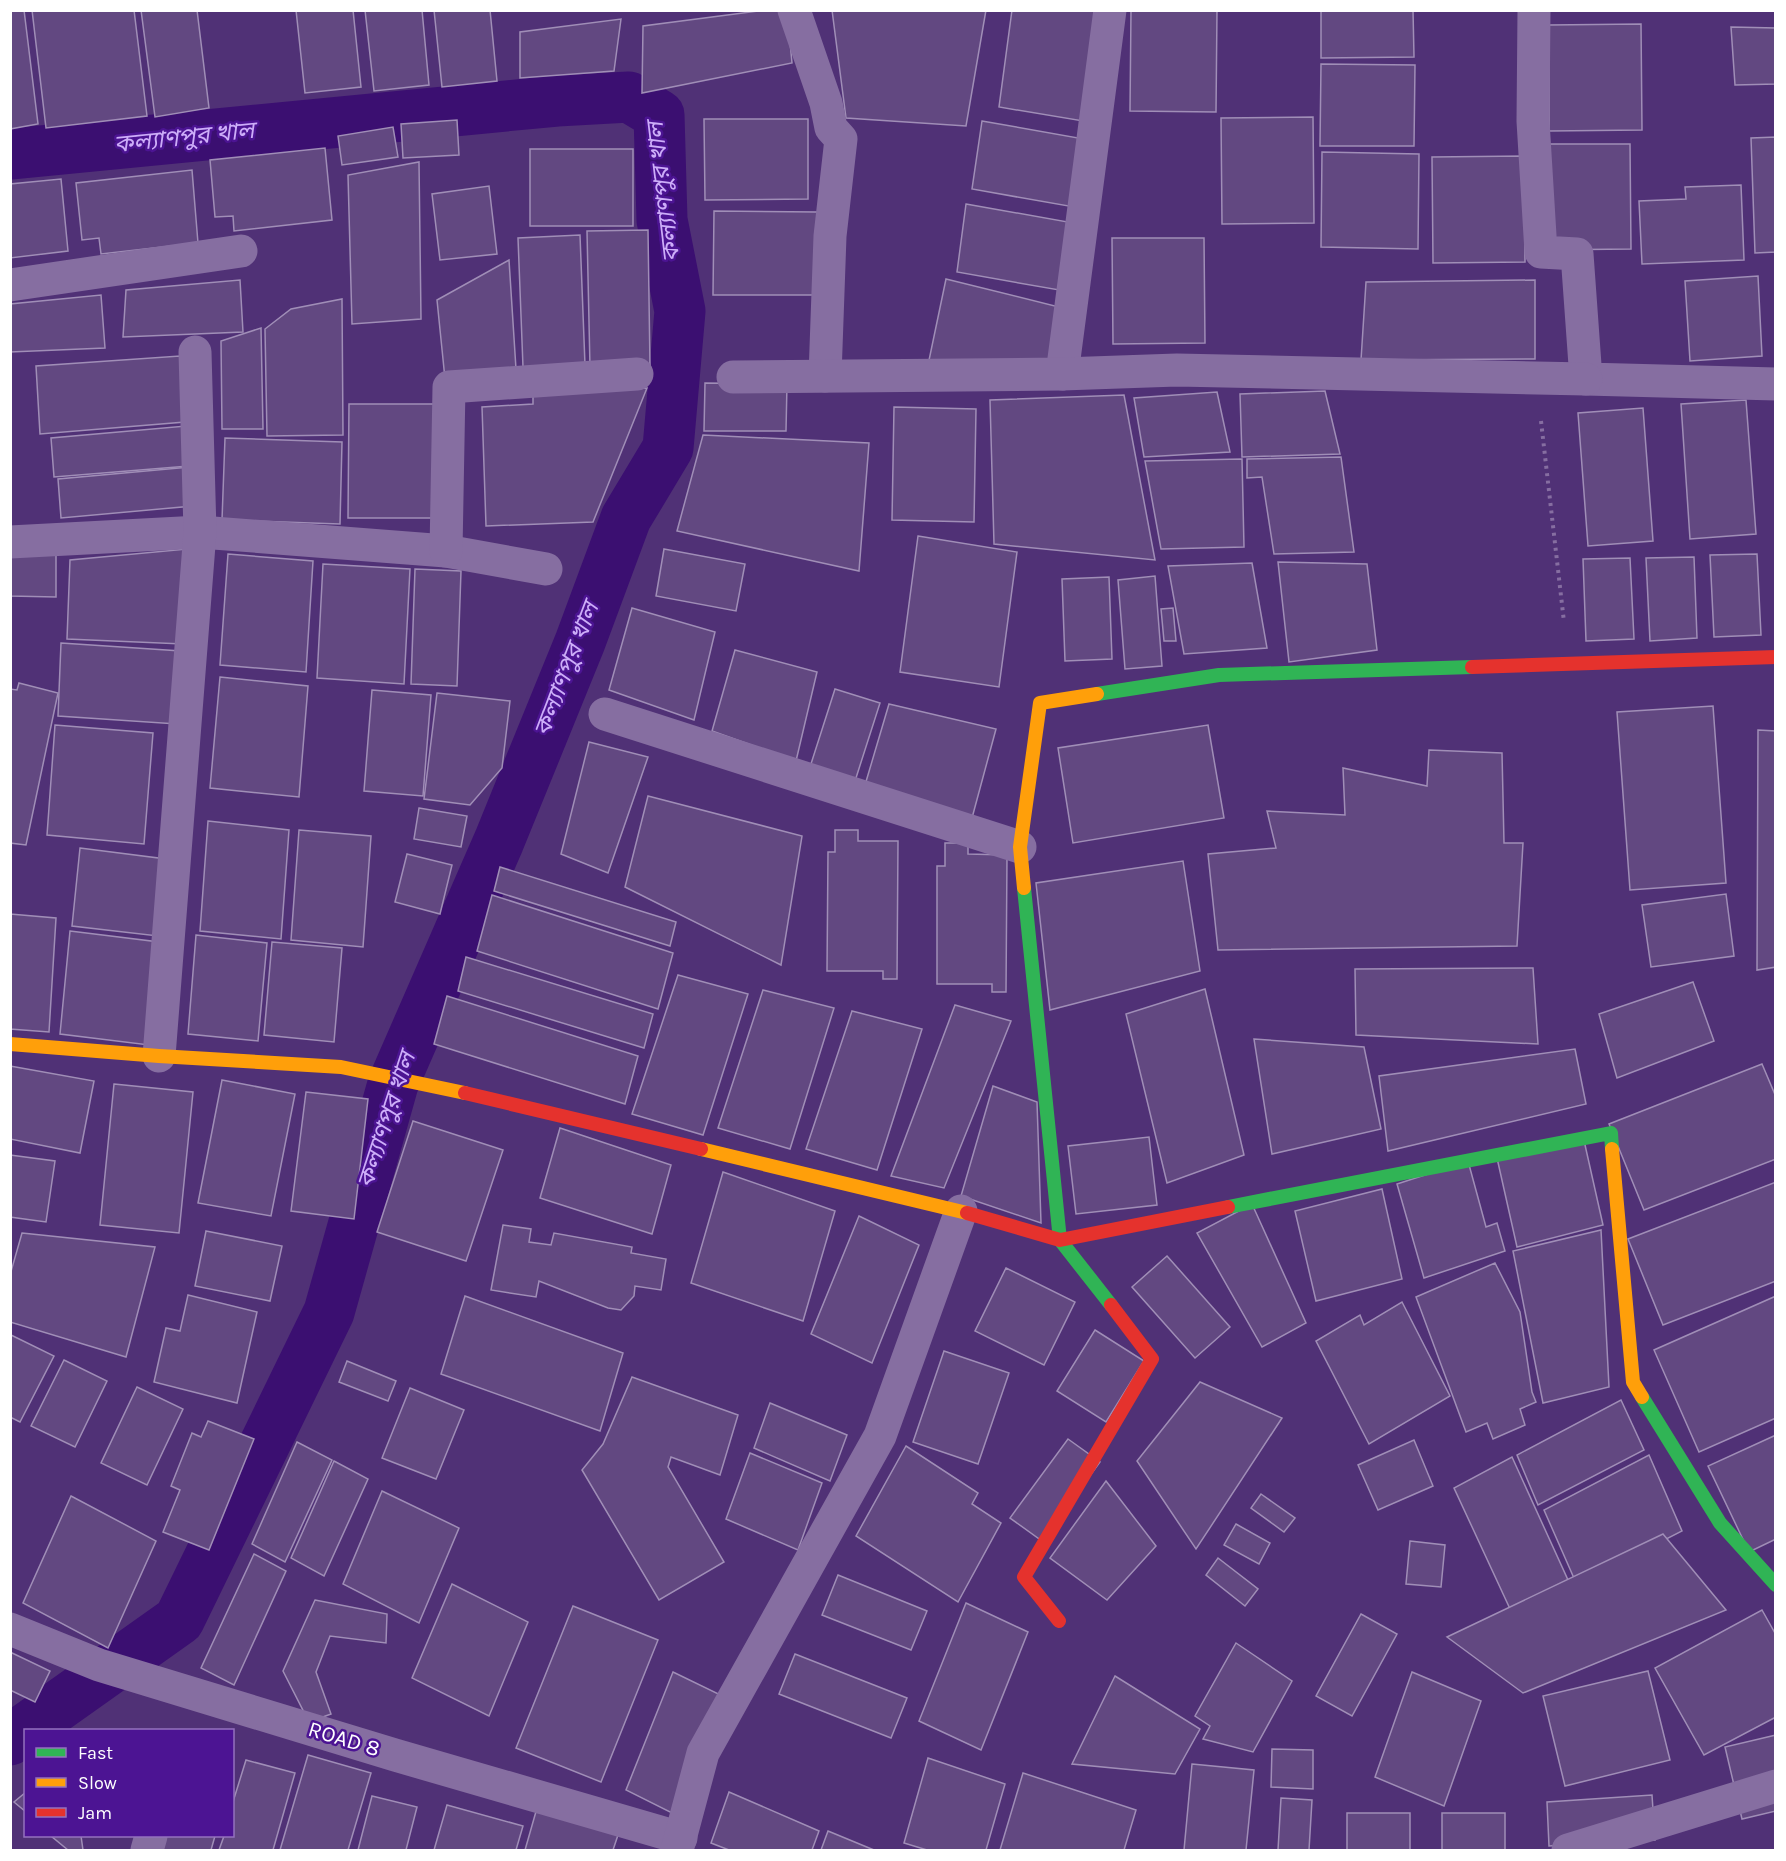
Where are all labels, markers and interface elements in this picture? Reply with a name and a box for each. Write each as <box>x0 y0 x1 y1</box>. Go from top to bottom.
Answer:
water label: কল্যাণপুর খাল <box>112 115 260 158</box>
water label: কল্যাণপুর খাল <box>640 116 685 264</box>
water label: কল্যাণপুর খাল <box>528 594 606 740</box>
water label: কল্যাণপুর খাল <box>351 1044 422 1191</box>
street label: ROAD 8 <box>305 1716 383 1762</box>
legend <box>24 1729 234 1837</box>
text: Fast <box>78 1742 113 1764</box>
text: Slow <box>78 1772 117 1794</box>
text: Jam <box>78 1802 112 1824</box>

